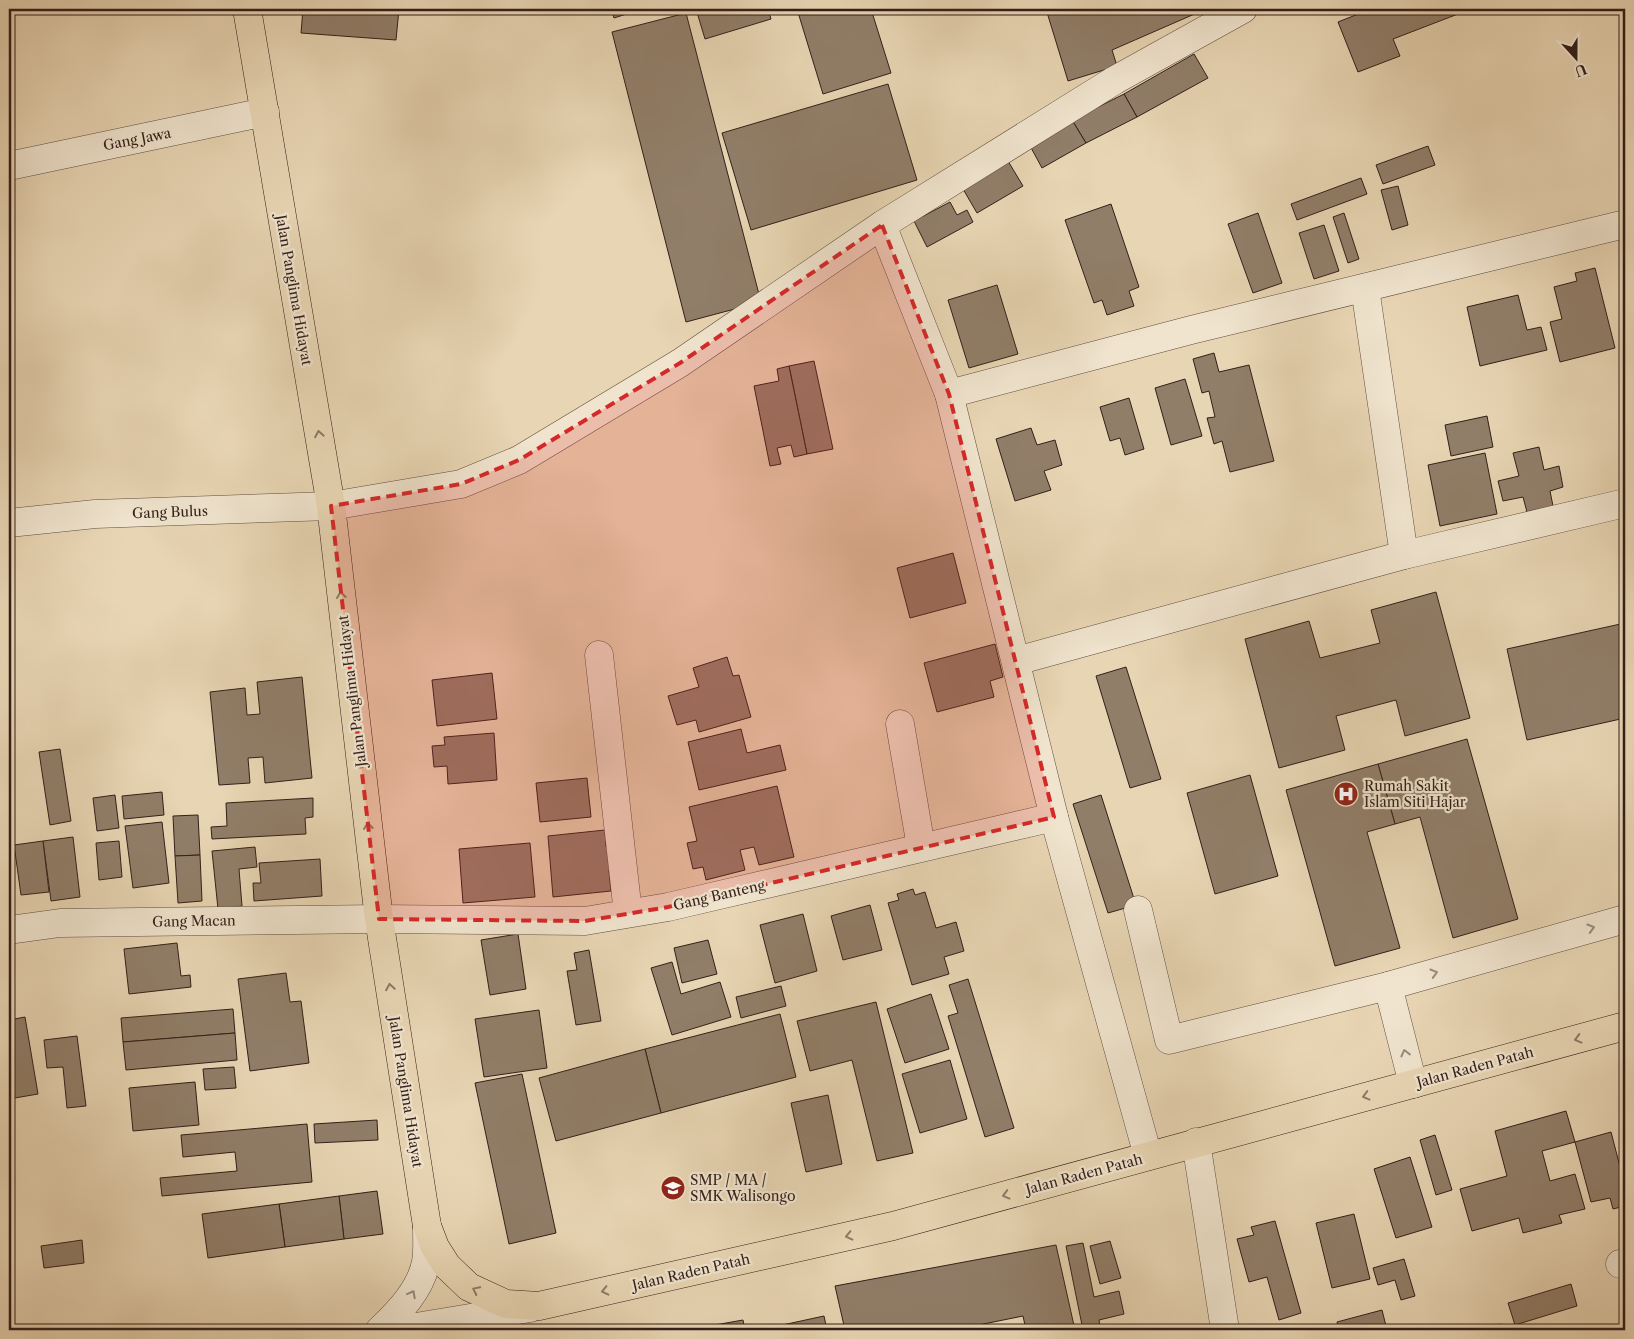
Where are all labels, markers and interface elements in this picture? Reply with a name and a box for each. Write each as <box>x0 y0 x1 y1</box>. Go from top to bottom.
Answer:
north arrow <box>1552 32 1602 82</box>
text: U <box>1572 60 1589 81</box>
street label: Gang Jawa <box>101 123 173 154</box>
street label: Jalan Panglima Hidayat <box>272 211 316 367</box>
one-way arrow <box>314 430 324 439</box>
street label: Gang Bulus <box>132 502 208 522</box>
one-way arrow <box>336 591 347 599</box>
street label: Jalan Panglima Hidayat <box>334 614 370 770</box>
place label: Rumah Sakit Islam Siti Hajar <box>1364 777 1466 811</box>
hospital icon: Rumah Sakit Islam Siti Hajar <box>1333 781 1359 807</box>
one-way arrow <box>363 822 374 830</box>
street label: Gang Banteng <box>671 876 767 914</box>
street label: Gang Macan <box>152 911 236 931</box>
one-way arrow <box>1586 924 1594 934</box>
one-way arrow <box>1430 968 1438 978</box>
one-way arrow <box>385 983 395 992</box>
street label: Jalan Panglima Hidayat <box>385 1013 427 1169</box>
one-way arrow <box>1575 1033 1583 1043</box>
street label: Jalan Raden Patah <box>1413 1043 1536 1092</box>
one-way arrow <box>1400 1048 1411 1057</box>
one-way arrow <box>1362 1091 1370 1101</box>
street label: Jalan Raden Patah <box>1022 1150 1145 1199</box>
place label: SMP / MA / SMK Walisongo <box>690 1171 796 1205</box>
school or university icon: SMP / MA / SMK Walisongo <box>660 1175 686 1201</box>
one-way arrow <box>1002 1189 1011 1200</box>
one-way arrow <box>845 1230 853 1241</box>
street label: Jalan Raden Patah <box>628 1250 752 1295</box>
one-way arrow <box>601 1285 610 1296</box>
one-way arrow <box>472 1286 481 1296</box>
one-way arrow <box>406 1290 416 1299</box>

